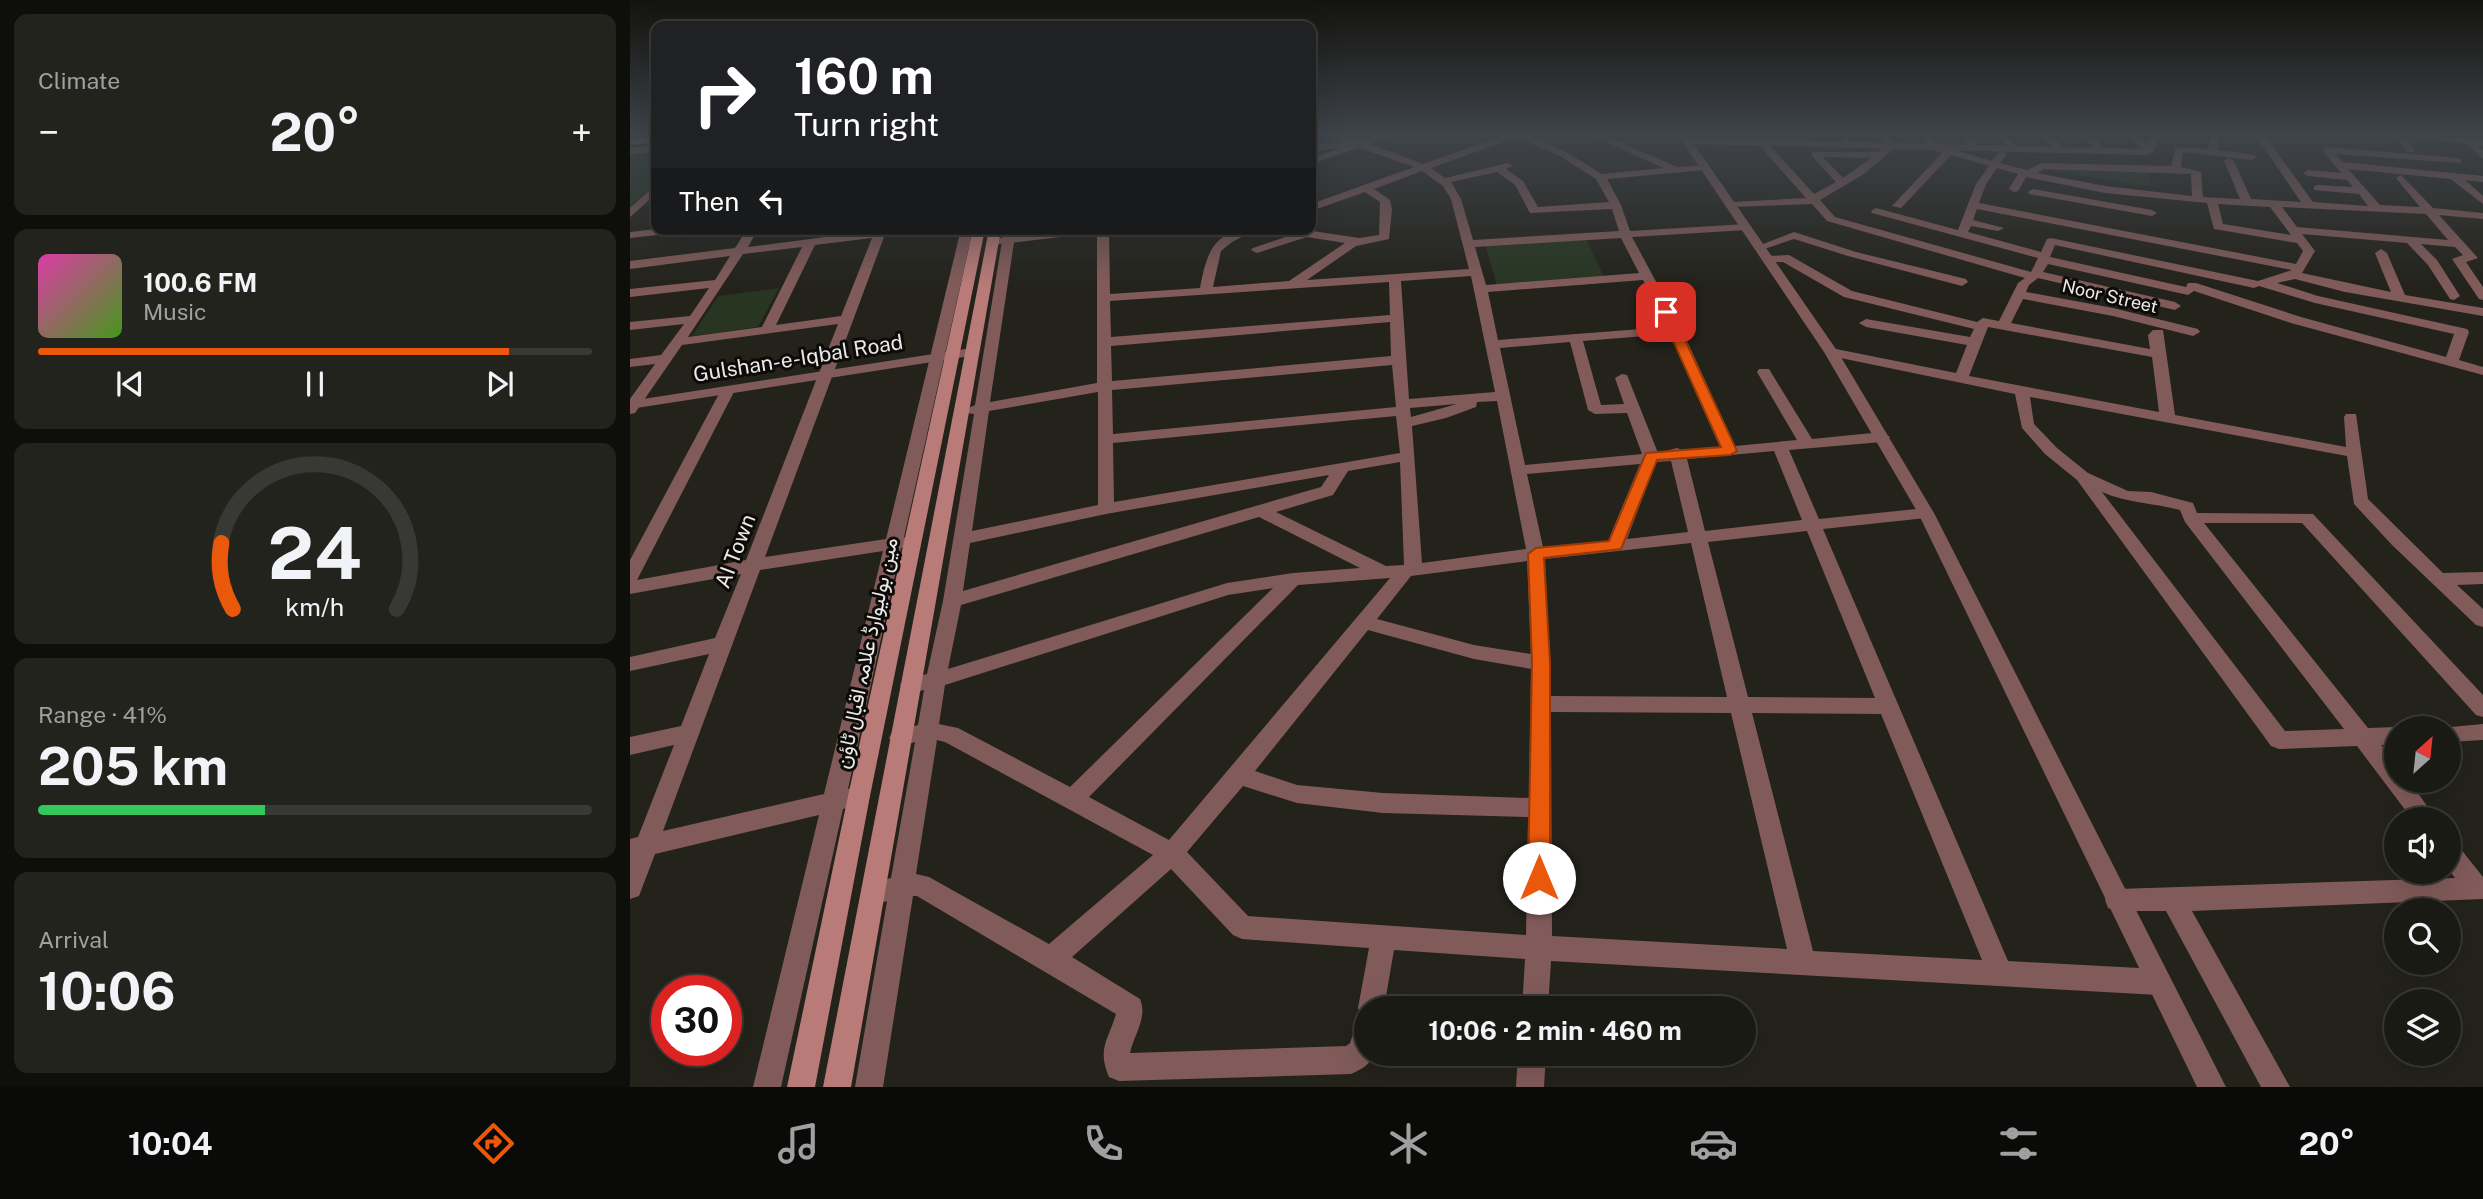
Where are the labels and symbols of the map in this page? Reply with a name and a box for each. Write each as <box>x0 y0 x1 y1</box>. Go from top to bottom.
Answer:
street label: Noor Street <box>2060 275 2160 317</box>
pin <box>1636 282 1696 342</box>
street label: Gulshan-e-Iqbal Road <box>691 329 905 387</box>
street label: AI Town <box>709 510 761 592</box>
street label: مین بولیوارڈ علامہ اقبال ٹاؤن <box>829 535 904 771</box>
north arrow <box>2384 716 2460 793</box>
position arrow <box>1502 841 1576 915</box>
speed limit sign: 30 <box>651 975 742 1066</box>

